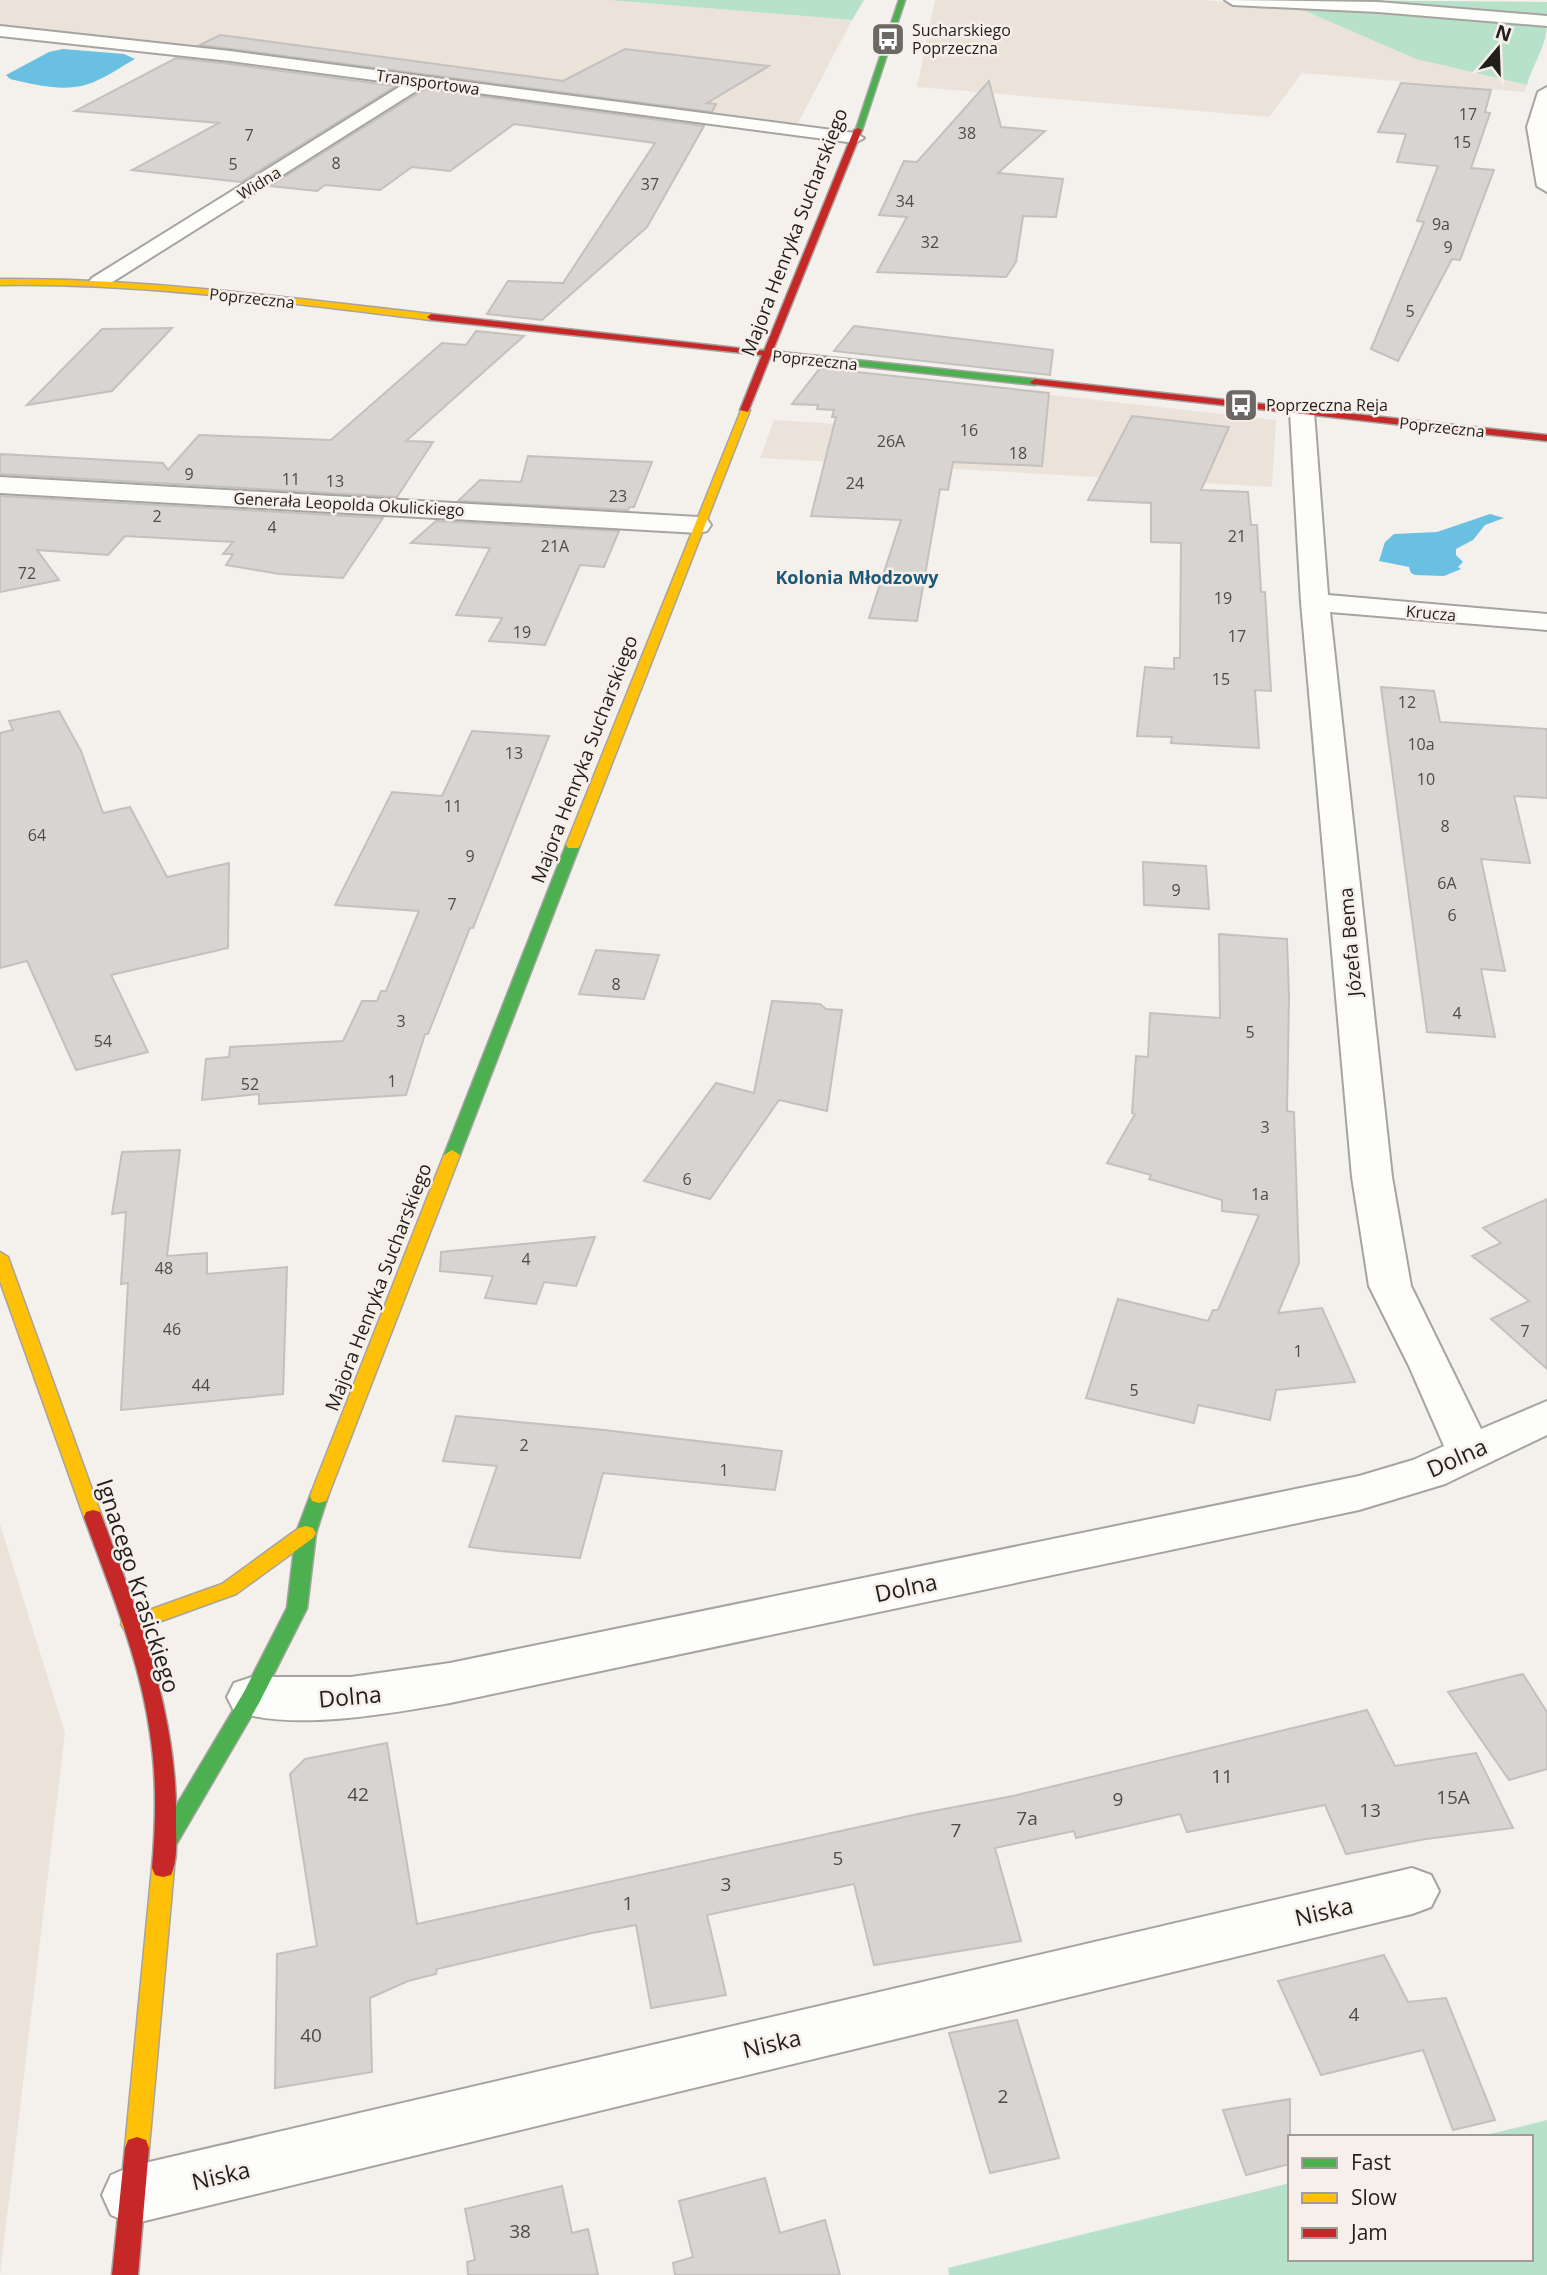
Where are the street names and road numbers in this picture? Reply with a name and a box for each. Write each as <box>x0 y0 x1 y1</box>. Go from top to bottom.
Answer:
street label: Transportowa <box>375 64 481 100</box>
street label: Majora Henryka Sucharskiego <box>735 104 853 360</box>
street label: Widna <box>233 161 285 205</box>
street label: Poprzeczna <box>208 283 296 313</box>
street label: Poprzeczna <box>771 345 859 375</box>
street label: Poprzeczna <box>1398 412 1486 442</box>
street label: Generała Leopolda Okulickiego <box>233 487 465 521</box>
street label: Krucza <box>1405 600 1457 626</box>
street label: Majora Henryka Sucharskiego <box>525 631 643 887</box>
street label: Józefa Bema <box>1332 887 1368 999</box>
street label: Majora Henryka Sucharskiego <box>319 1159 437 1415</box>
street label: Dolna <box>1421 1430 1492 1485</box>
street label: Ignacego Krasickiego <box>89 1475 189 1697</box>
street label: Dolna <box>872 1565 940 1609</box>
street label: Dolna <box>317 1677 383 1715</box>
street label: Niska <box>1291 1889 1356 1933</box>
street label: Niska <box>739 2021 804 2065</box>
street label: Niska <box>188 2153 253 2197</box>

